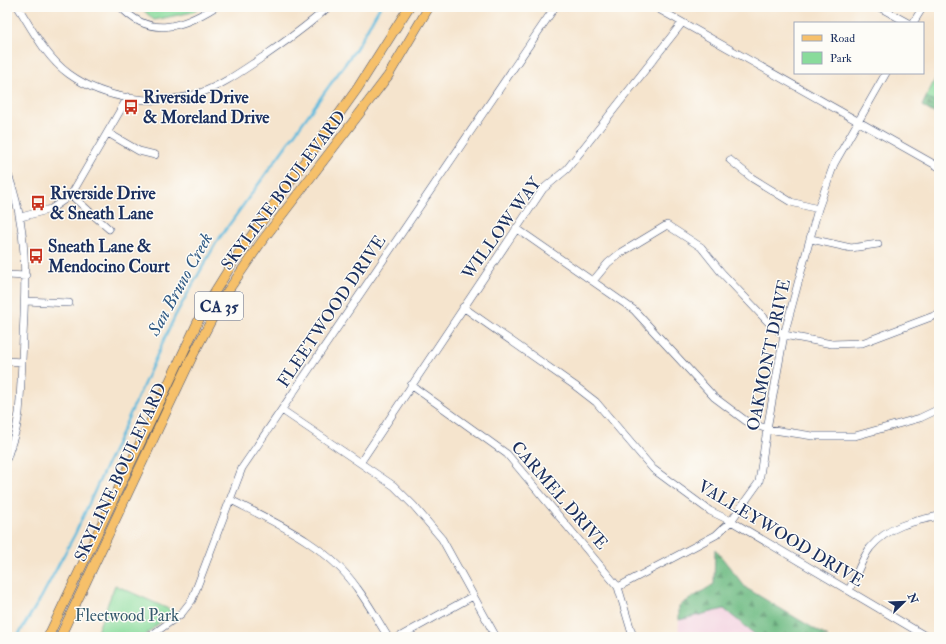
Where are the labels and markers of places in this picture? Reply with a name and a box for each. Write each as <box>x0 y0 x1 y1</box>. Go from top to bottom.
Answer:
place label: Riverside Drive & Moreland Drive <box>143 87 270 128</box>
bus stop icon: Riverside Drive & Moreland Drive <box>122 98 140 116</box>
place label: Riverside Drive & Sneath Lane <box>50 183 156 224</box>
bus stop icon: Riverside Drive & Sneath Lane <box>29 194 47 212</box>
place label: Sneath Lane & Mendocino Court <box>47 236 170 277</box>
bus stop icon: Sneath Lane & Mendocino Court <box>27 247 45 265</box>

